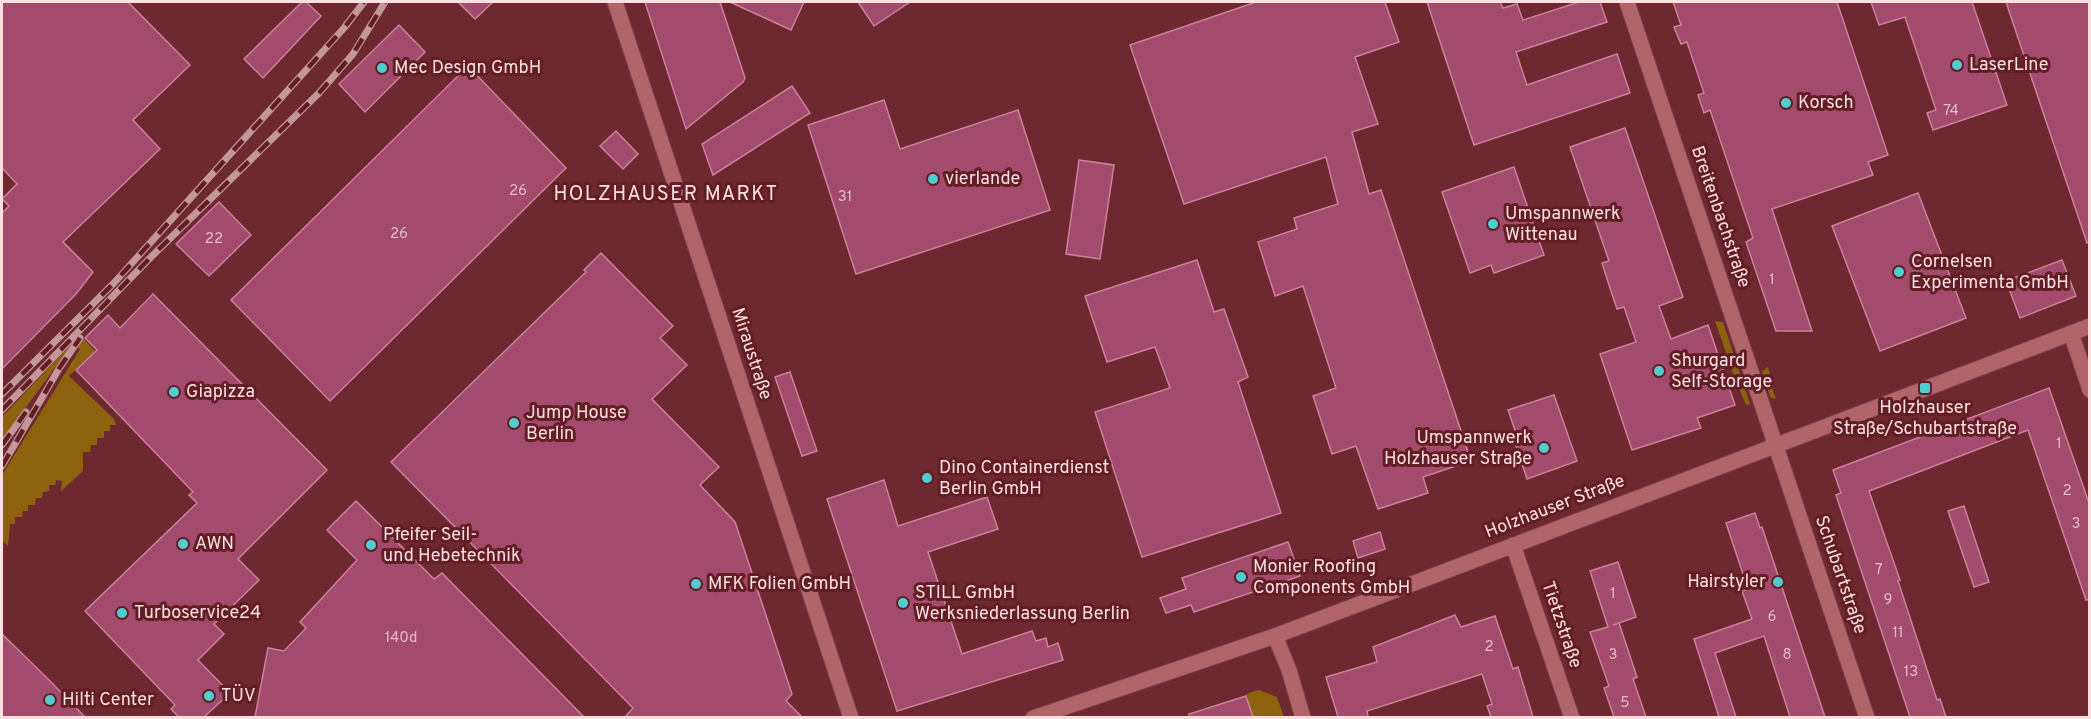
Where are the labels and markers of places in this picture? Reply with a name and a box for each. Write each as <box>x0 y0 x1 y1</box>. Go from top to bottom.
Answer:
place label: LaserLine <box>1969 54 2048 77</box>
place label: Mec Design GmbH <box>394 57 541 80</box>
marker: LaserLine <box>1950 58 1964 72</box>
marker: Mec Design GmbH <box>375 61 389 75</box>
place label: Korsch <box>1798 92 1854 115</box>
marker: Korsch <box>1779 96 1793 110</box>
place label: vierlande <box>945 168 1020 191</box>
marker: vierlande <box>926 172 940 186</box>
place label: Umspannwerk Wittenau <box>1505 203 1621 247</box>
marker: Umspannwerk Wittenau <box>1486 217 1500 231</box>
place label: Cornelsen Experimenta GmbH <box>1911 251 2069 295</box>
marker: Cornelsen Experimenta GmbH <box>1892 265 1906 279</box>
place label: Shurgard Self-Storage <box>1671 350 1772 394</box>
marker: Shurgard Self-Storage <box>1652 364 1666 378</box>
place label: Giapizza <box>186 381 255 404</box>
marker: Holzhauser Straße/Schubartstraße <box>1918 381 1932 395</box>
marker: Giapizza <box>167 385 181 399</box>
place label: Holzhauser Straße/Schubartstraße <box>1833 397 2017 441</box>
place label: Jump House Berlin <box>526 402 627 446</box>
marker: Jump House Berlin <box>507 416 521 430</box>
place label: Umspannwerk Holzhauser Straße <box>1384 427 1532 471</box>
marker: Umspannwerk Holzhauser Straße <box>1537 441 1551 455</box>
place label: Dino Containerdienst Berlin GmbH <box>939 457 1109 501</box>
marker: Dino Containerdienst Berlin GmbH <box>920 471 934 485</box>
place label: Pfeifer Seil- und Hebetechnik <box>383 524 521 568</box>
place label: AWN <box>195 533 234 556</box>
marker: AWN <box>176 537 190 551</box>
marker: Pfeifer Seil- und Hebetechnik <box>364 538 378 552</box>
place label: Monier Roofing Components GmbH <box>1253 556 1410 600</box>
marker: Monier Roofing Components GmbH <box>1234 570 1248 584</box>
place label: Hairstyler <box>1687 571 1766 594</box>
place label: MFK Folien GmbH <box>708 573 851 596</box>
marker: Hairstyler <box>1771 575 1785 589</box>
marker: MFK Folien GmbH <box>689 577 703 591</box>
place label: STILL GmbH Werksniederlassung Berlin <box>915 582 1130 626</box>
marker: STILL GmbH Werksniederlassung Berlin <box>896 596 910 610</box>
place label: Turboservice24 <box>134 602 261 625</box>
marker: Turboservice24 <box>115 606 129 620</box>
place label: TÜV <box>221 683 256 708</box>
place label: Hilti Center <box>62 689 154 712</box>
marker: TÜV <box>202 689 216 703</box>
marker: Hilti Center <box>43 693 57 707</box>

